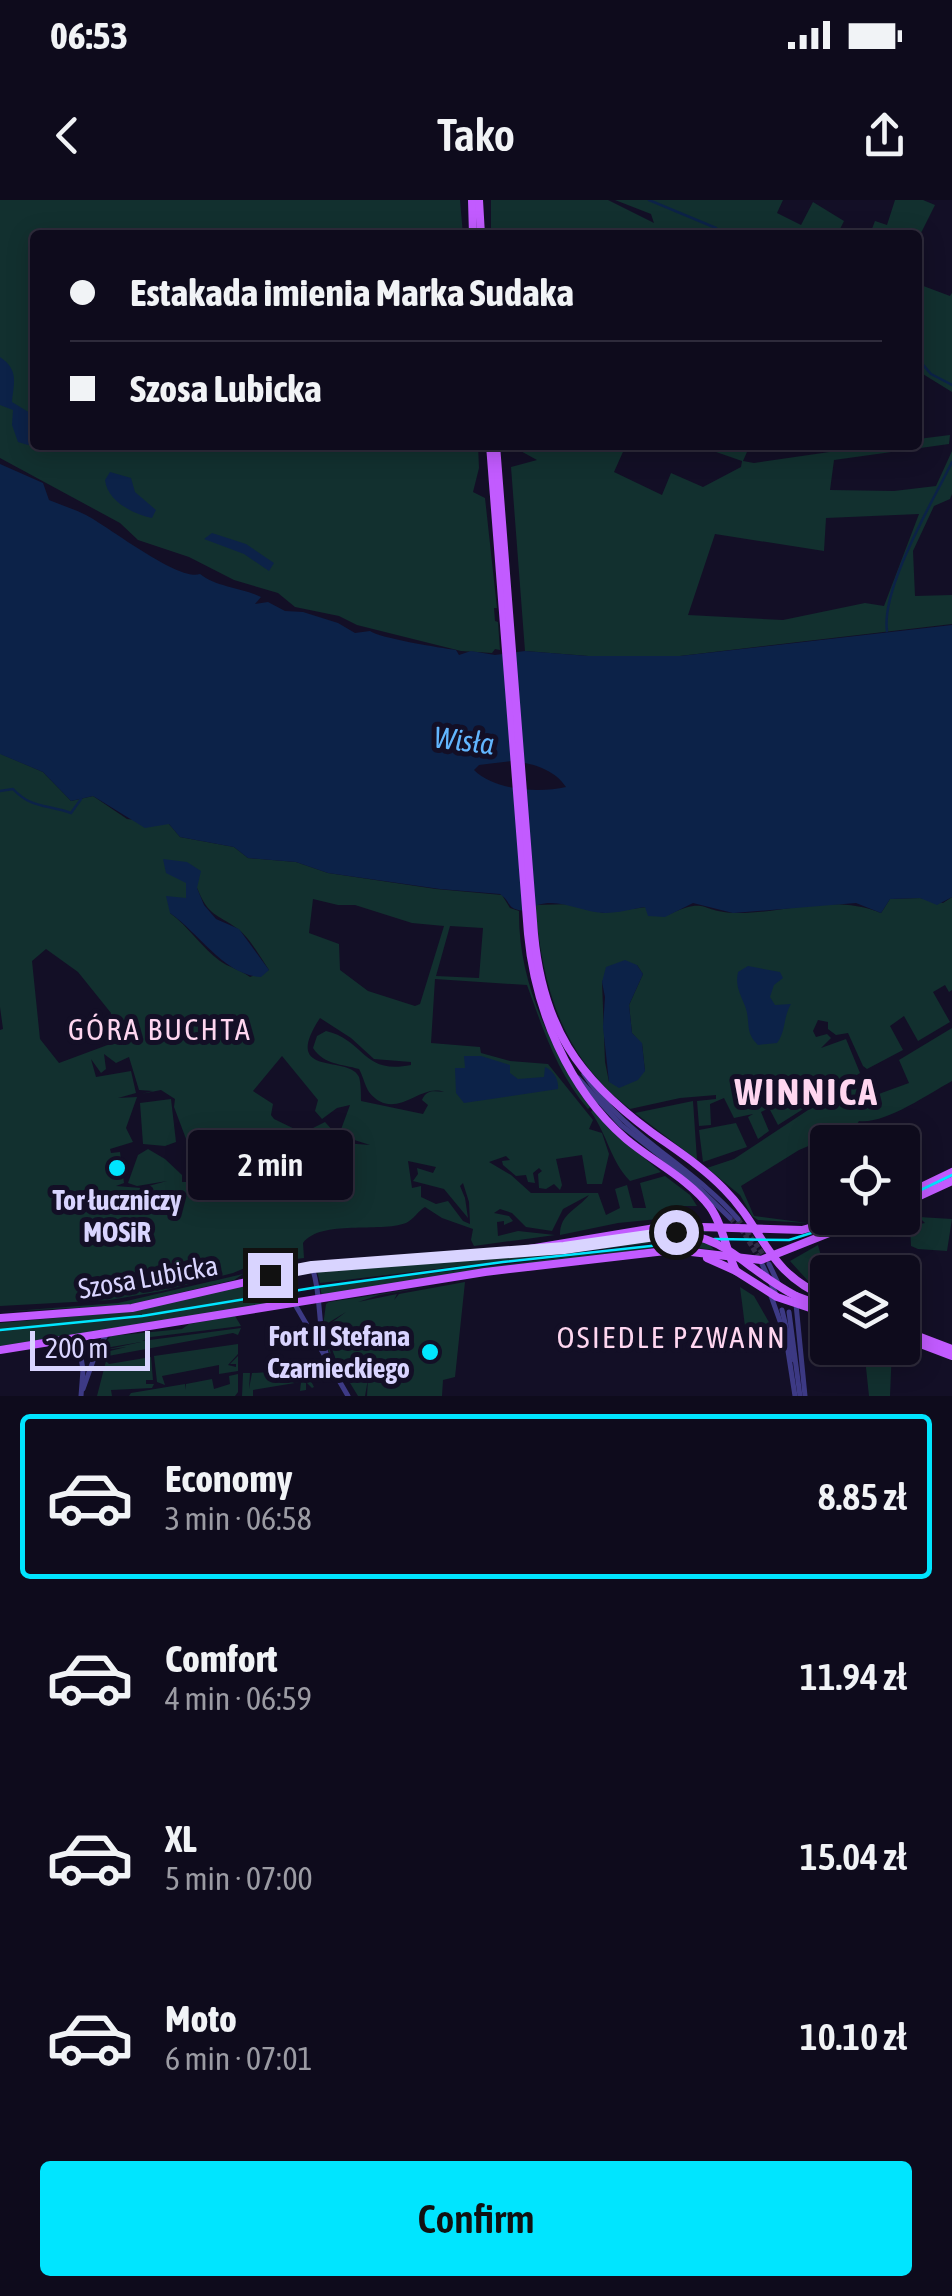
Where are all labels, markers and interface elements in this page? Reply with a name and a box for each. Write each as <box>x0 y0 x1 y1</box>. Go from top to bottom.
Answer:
text: 06:53 <box>50 14 128 57</box>
icon: back <box>40 108 95 163</box>
icon: share <box>857 108 912 163</box>
text: Tako <box>437 109 515 161</box>
text: Estakada imienia Marka Sudaka <box>130 271 574 314</box>
text: Szosa Lubicka <box>130 367 322 410</box>
water label: Wisła <box>432 719 496 761</box>
district label: GÓRA BUCHTA <box>68 1012 252 1046</box>
district label: WINNICA <box>734 1070 880 1113</box>
map controls <box>810 1125 920 1365</box>
button: locate <box>810 1125 920 1235</box>
callout: 2 min <box>188 1130 352 1200</box>
text: 2 min <box>238 1146 303 1183</box>
marker: Tor łuczniczy MOSiR <box>106 1157 128 1179</box>
place label: Tor łuczniczy MOSiR <box>52 1184 182 1248</box>
route start <box>654 1210 699 1255</box>
street label: Szosa Lubicka <box>76 1249 220 1305</box>
route end <box>248 1253 293 1298</box>
button: layers <box>810 1255 920 1365</box>
place label: Fort II Stefana Czarnieckiego <box>267 1320 410 1384</box>
district label: OSIEDLE PZWANN <box>557 1320 787 1354</box>
scale bar <box>30 1326 150 1370</box>
text: 200 m <box>45 1332 108 1364</box>
marker: Fort II Stefana Czarnieckiego <box>419 1341 441 1363</box>
icon: car <box>45 1452 135 1542</box>
text: Economy <box>165 1457 292 1500</box>
text: 8.85 zł <box>818 1475 907 1518</box>
text: 3 min · 06:58 <box>165 1500 312 1537</box>
icon: car <box>45 1632 135 1722</box>
text: Comfort <box>165 1637 277 1680</box>
text: 11.94 zł <box>800 1655 907 1698</box>
text: 4 min · 06:59 <box>165 1680 312 1717</box>
icon: car <box>45 1812 135 1902</box>
text: XL <box>165 1817 197 1860</box>
text: 15.04 zł <box>800 1835 907 1878</box>
text: 5 min · 07:00 <box>165 1860 312 1897</box>
icon: car <box>45 1992 135 2082</box>
text: Moto <box>165 1997 237 2040</box>
text: 10.10 zł <box>800 2015 907 2058</box>
text: 6 min · 07:01 <box>165 2040 312 2077</box>
button: Confirm <box>40 2161 912 2276</box>

